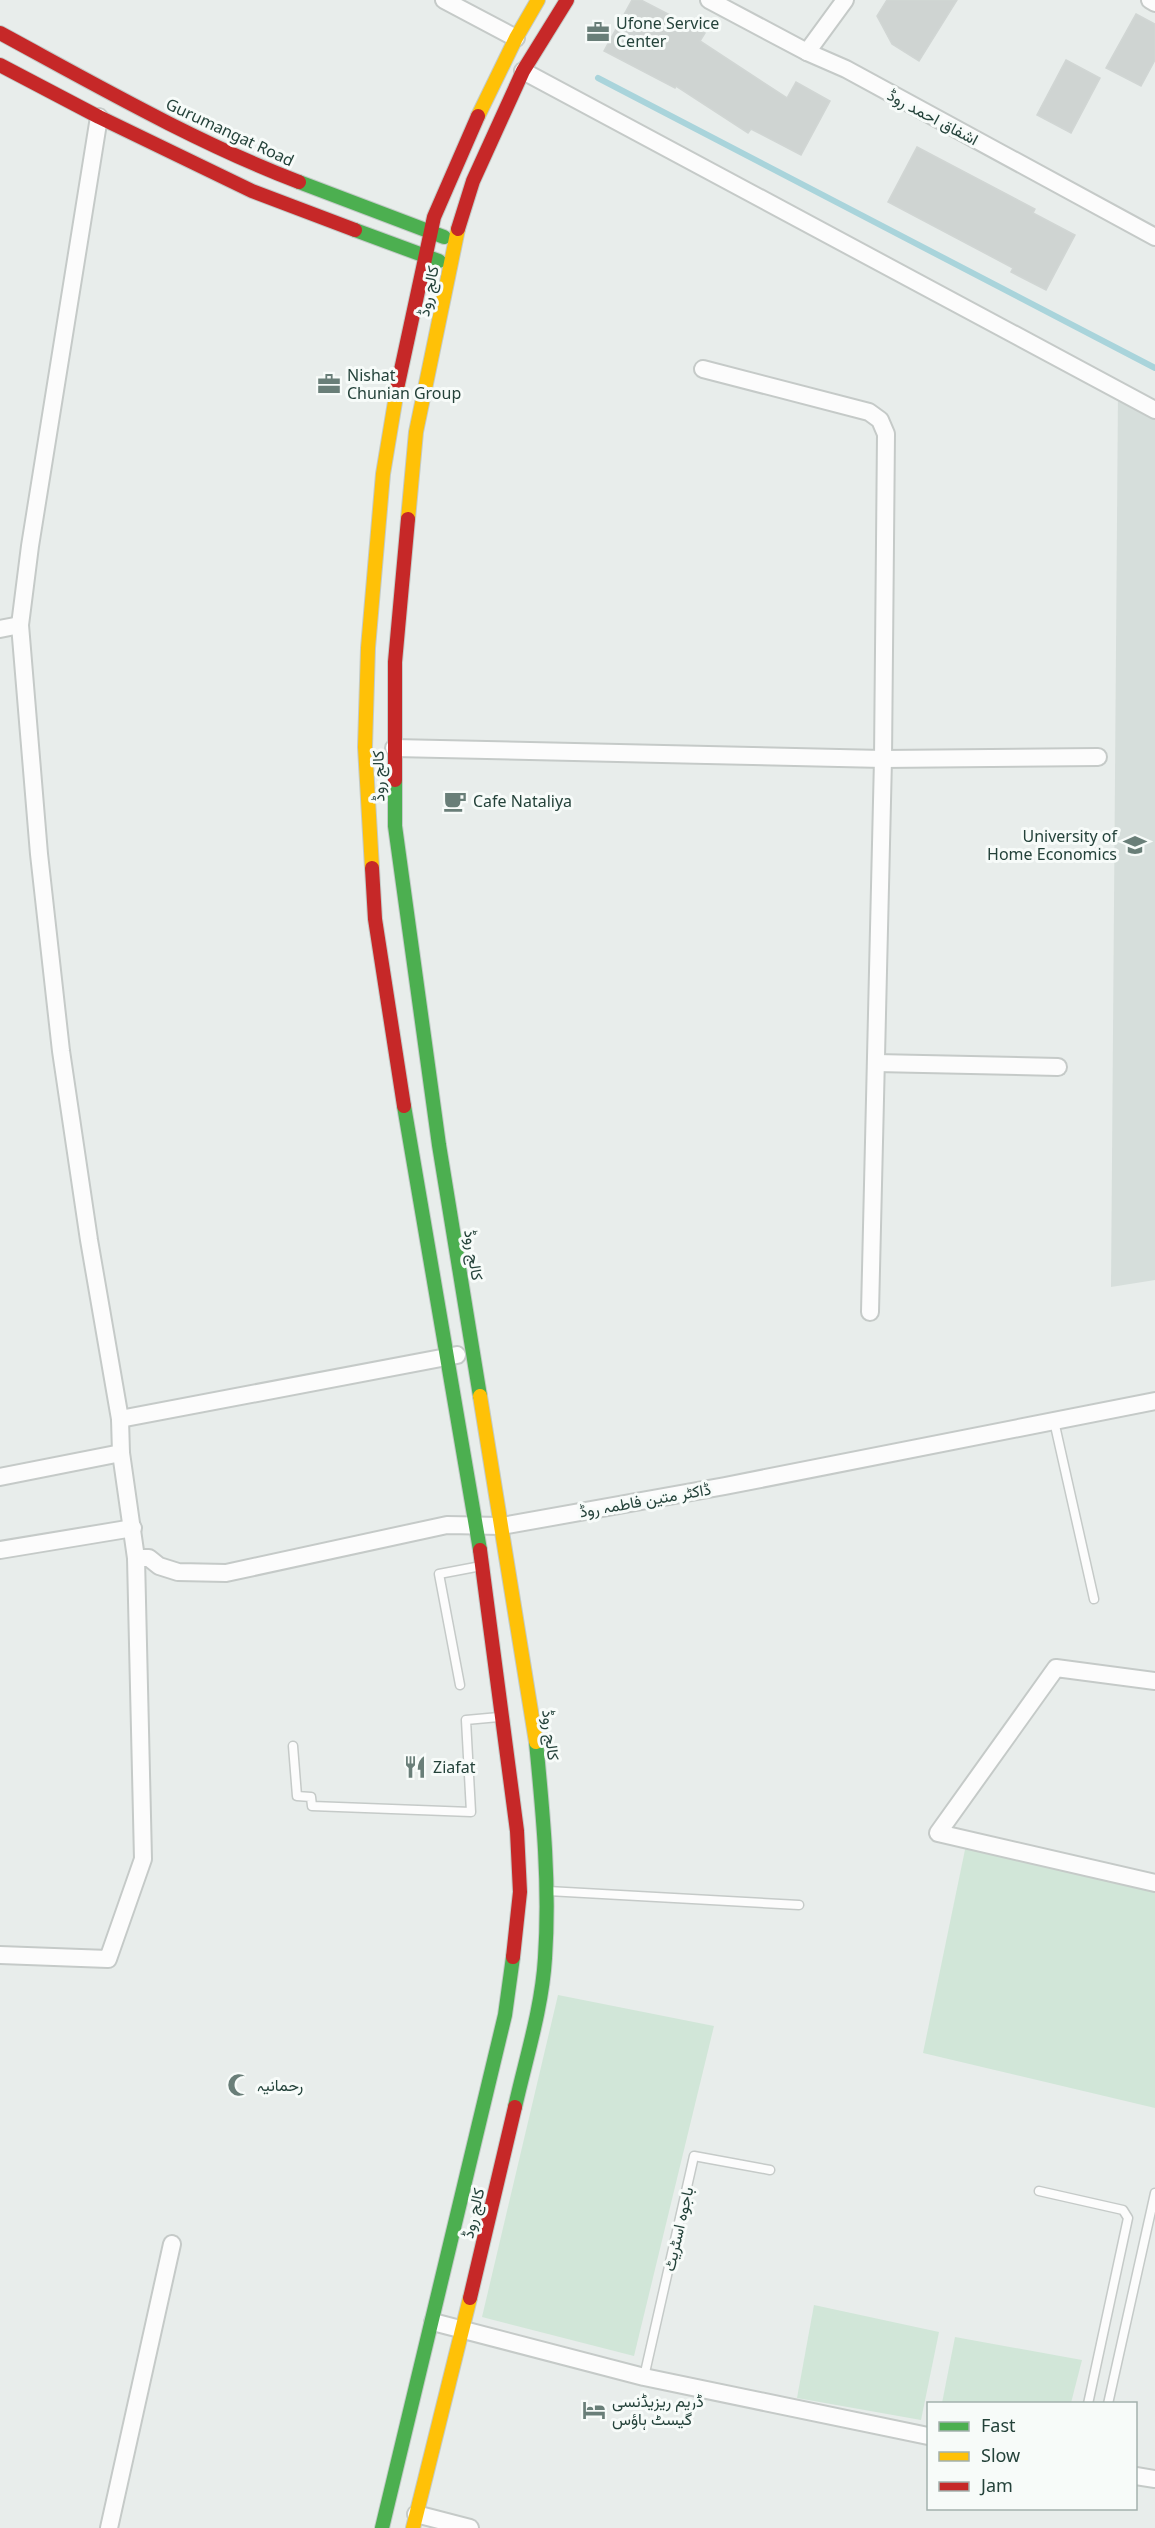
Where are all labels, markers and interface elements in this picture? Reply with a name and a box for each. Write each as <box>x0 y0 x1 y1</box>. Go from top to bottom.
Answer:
place label: Ufone Service Center <box>616 12 719 52</box>
office icon: Ufone Service Center <box>585 19 611 45</box>
street label: اشفاق احمد روڈ <box>884 84 982 150</box>
street label: Gurumangat Road <box>162 93 298 171</box>
street label: کالج روڈ <box>412 264 445 318</box>
place label: Nishat Chunian Group <box>347 364 461 404</box>
office icon: Nishat Chunian Group <box>316 371 342 397</box>
street label: کالج روڈ <box>367 750 390 802</box>
cafe icon: Cafe Nataliya <box>442 788 468 814</box>
place label: Cafe Nataliya <box>473 790 572 812</box>
place label: University of Home Economics <box>987 825 1118 865</box>
school or university icon: University of Home Economics <box>1122 832 1148 858</box>
street label: کالج روڈ <box>458 1228 489 1282</box>
street label: ڈاکٹر متین فاطمہ روڈ <box>577 1478 713 1522</box>
street label: کالج روڈ <box>536 1708 565 1762</box>
restaurant icon: Ziafat <box>402 1754 428 1780</box>
place label: Ziafat <box>433 1756 476 1778</box>
mosque icon: رحمانیہ <box>226 2072 252 2098</box>
place label: رحمانیہ <box>257 2074 303 2096</box>
street label: باجوہ اسٹریٹ <box>658 2185 698 2273</box>
street label: کالج روڈ <box>457 2186 490 2241</box>
place label: ڈریم ریزیڈنسی گیسٹ ہاؤس <box>612 2390 704 2430</box>
hotel icon: ڈریم ریزیڈنسی گیسٹ ہاؤس <box>581 2397 607 2423</box>
legend <box>927 2402 1137 2510</box>
text: Fast <box>981 2413 1016 2437</box>
text: Slow <box>981 2443 1020 2467</box>
text: Jam <box>979 2473 1013 2497</box>

